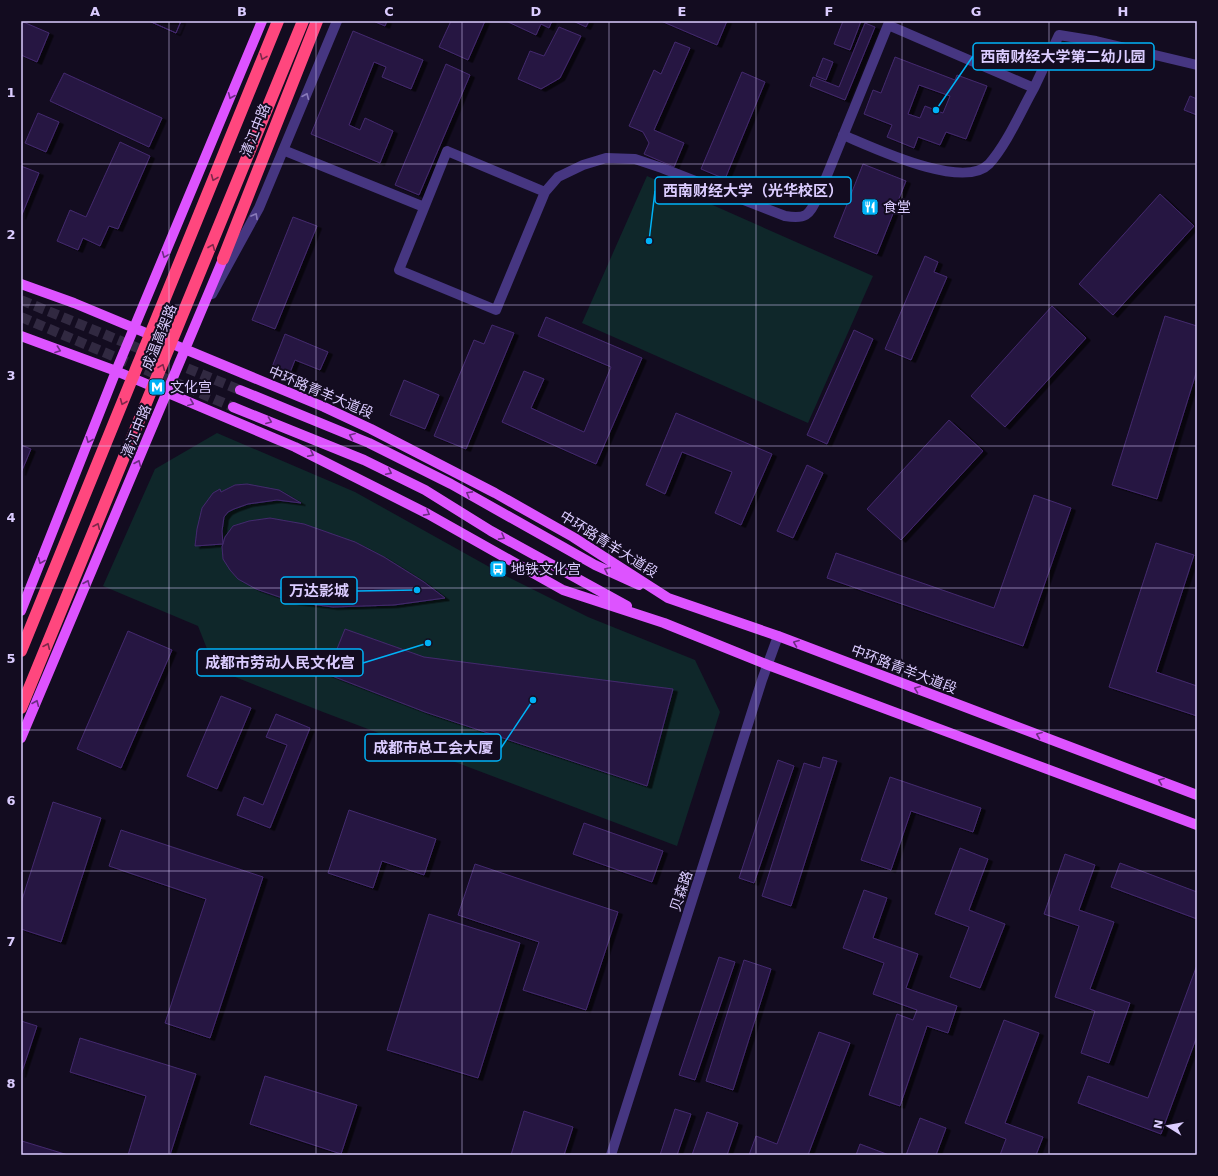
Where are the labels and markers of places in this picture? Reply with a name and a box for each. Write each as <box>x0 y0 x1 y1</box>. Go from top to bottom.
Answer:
callout: 西南财经大学第二幼儿园 <box>973 43 1154 70</box>
callout: 西南财经大学（光华校区） <box>655 177 851 204</box>
restaurant icon: 食堂 <box>860 197 880 217</box>
place label: 食堂 <box>883 199 911 215</box>
metro station icon: 文化宫 <box>147 377 167 397</box>
place label: 文化宫 <box>170 379 212 395</box>
bus stop icon: 地铁文化宫 <box>488 559 508 579</box>
place label: 地铁文化宫 <box>511 561 581 577</box>
callout: 万达影城 <box>281 577 357 604</box>
callout: 成都市劳动人民文化宫 <box>197 649 363 676</box>
callout: 成都市总工会大厦 <box>365 734 501 761</box>

